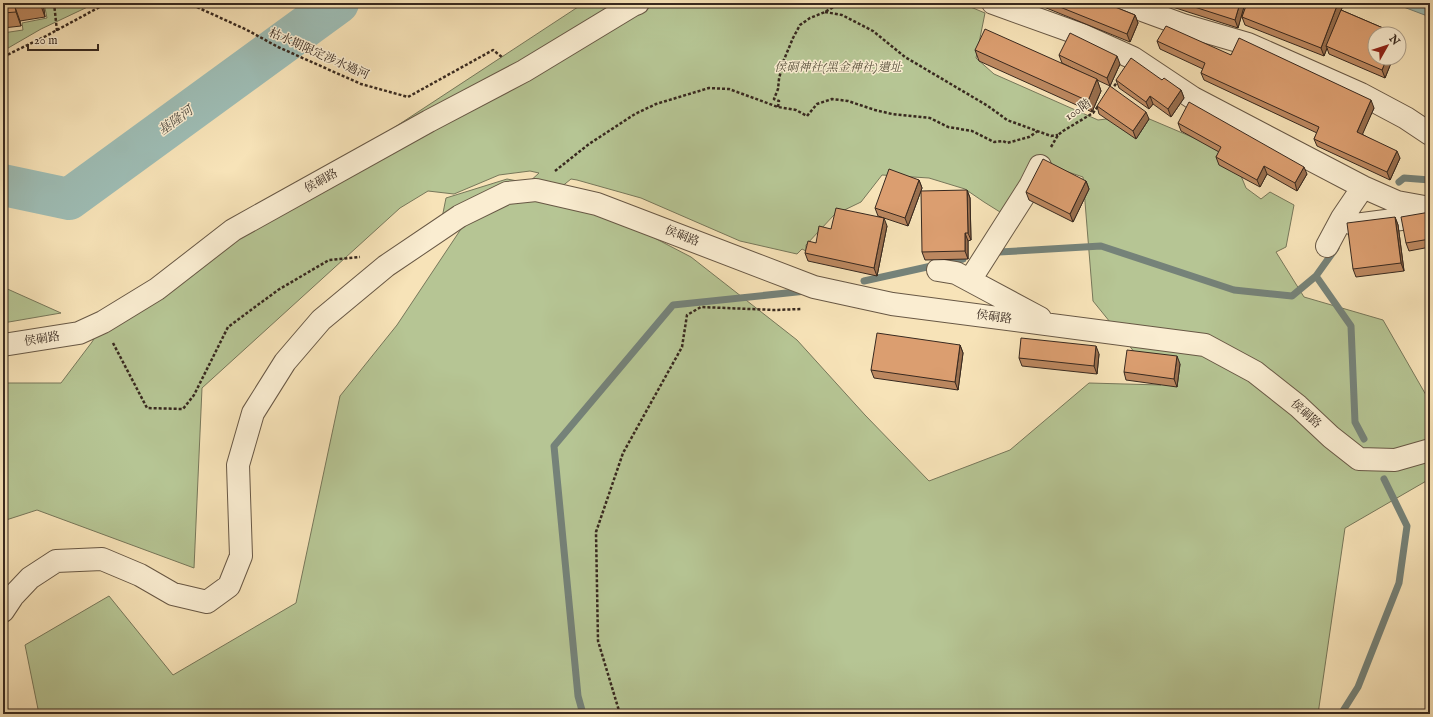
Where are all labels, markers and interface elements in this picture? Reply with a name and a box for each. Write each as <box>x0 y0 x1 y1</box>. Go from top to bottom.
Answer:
street label: 枯水期限定涉水過河 <box>267 25 371 83</box>
scale bar <box>28 26 98 52</box>
north arrow <box>1367 26 1407 66</box>
text: N <box>1385 31 1403 49</box>
text: 20 m <box>34 33 57 48</box>
park label: 侯硐神社(黑金神社)遺址 <box>774 60 903 75</box>
street label: 100階 <box>1062 96 1094 124</box>
water label: 基隆河 <box>155 101 198 139</box>
street label: 侯硐路 <box>302 166 340 196</box>
street label: 侯硐路 <box>663 223 701 249</box>
street label: 侯硐路 <box>975 307 1013 327</box>
street label: 侯硐路 <box>23 329 61 349</box>
street label: 侯硐路 <box>1288 396 1324 432</box>

